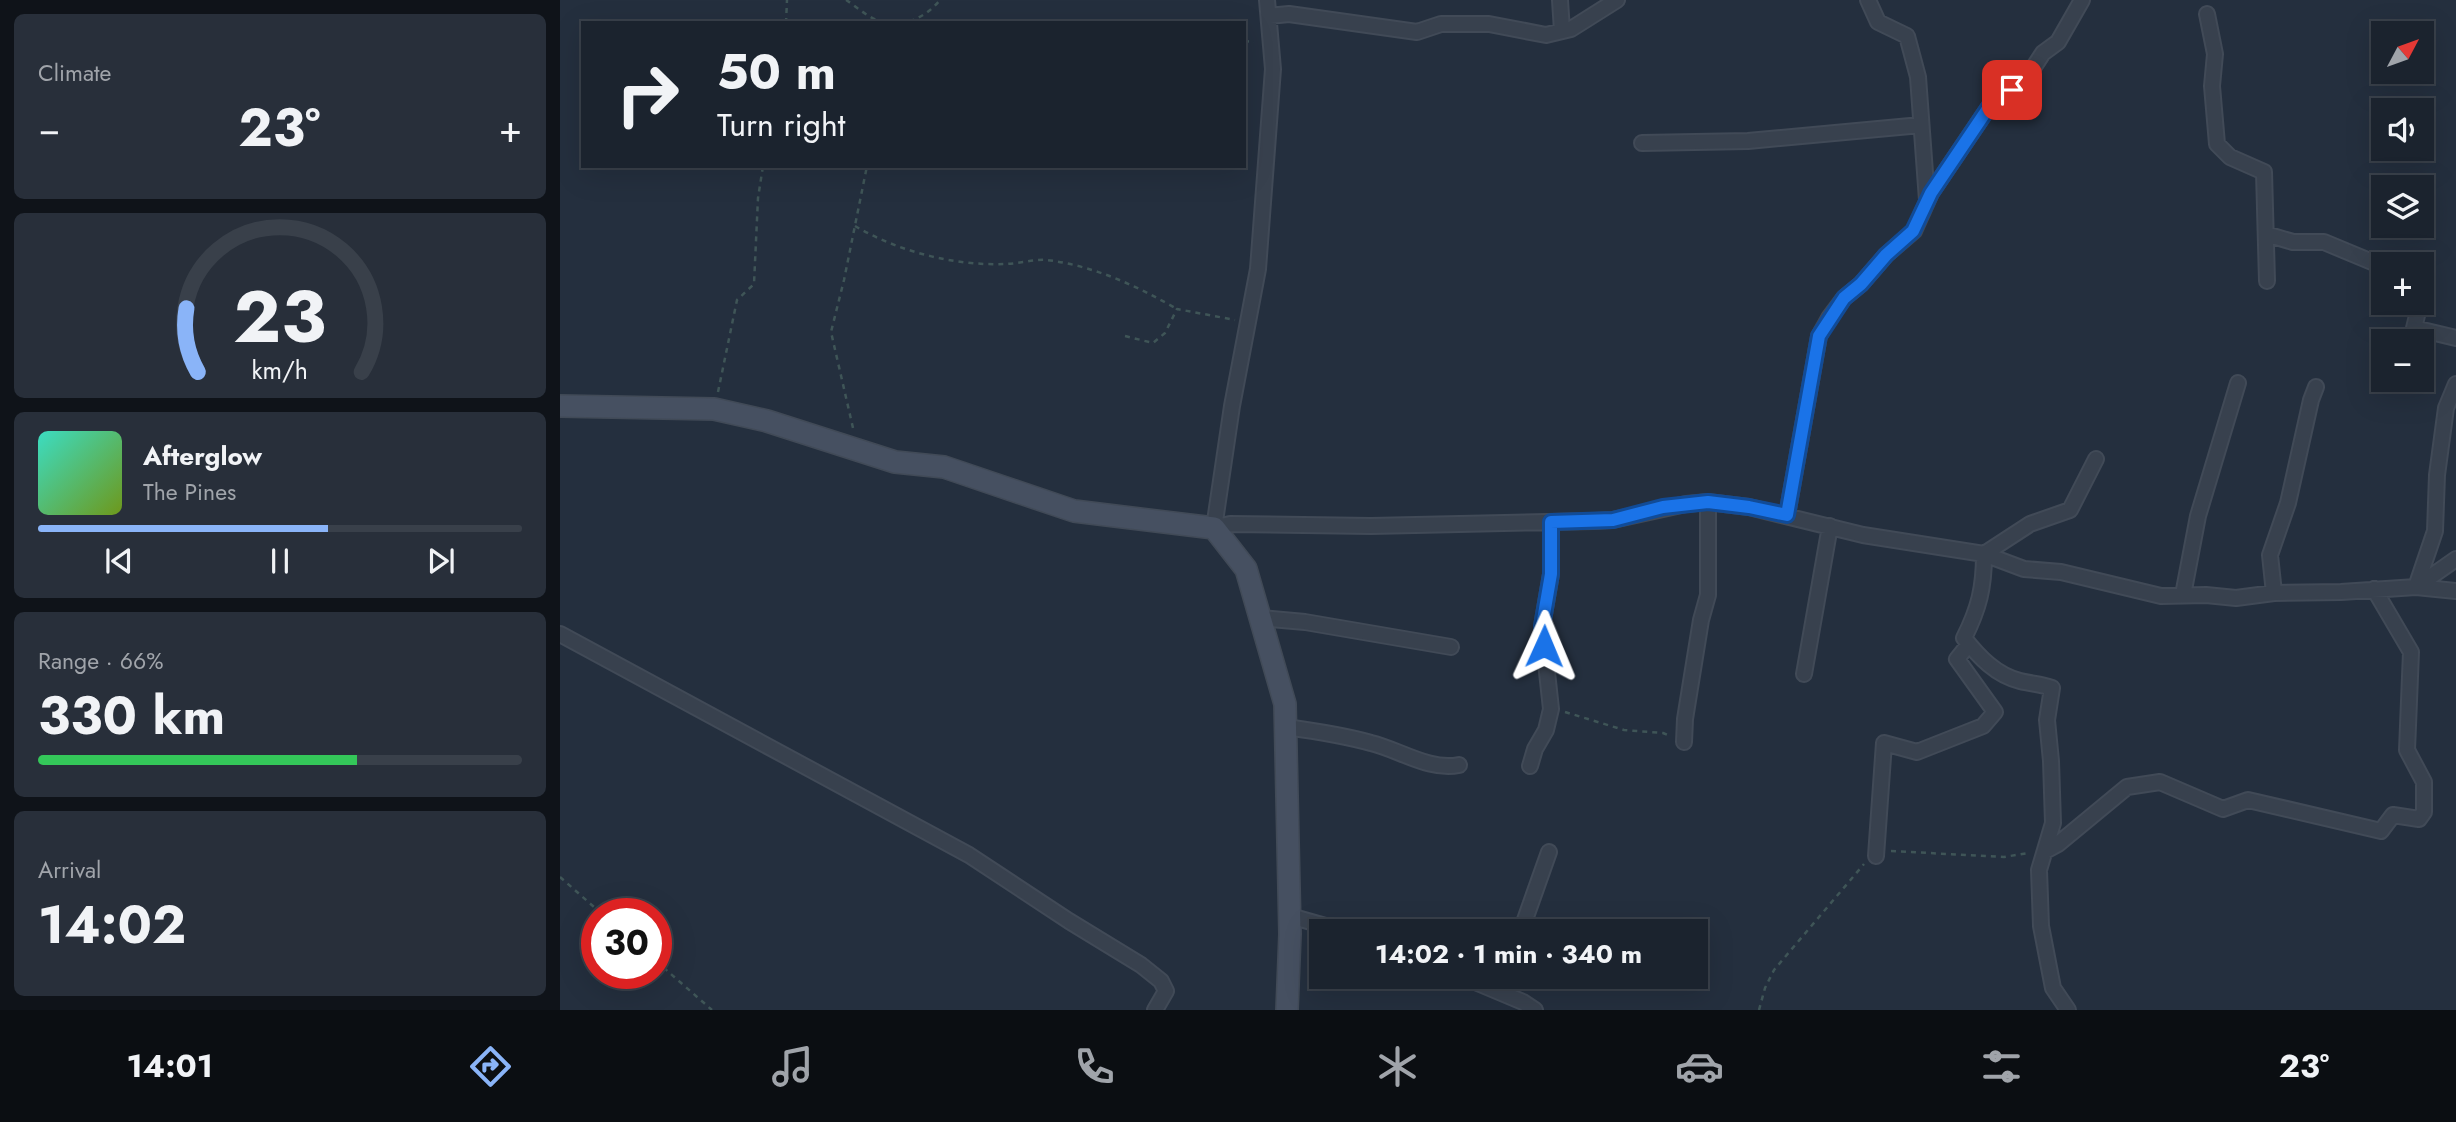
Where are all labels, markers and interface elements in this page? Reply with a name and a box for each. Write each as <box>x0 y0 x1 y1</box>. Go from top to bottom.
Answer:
north arrow <box>2371 21 2434 84</box>
map controls <box>2371 21 2434 392</box>
text: 50 m <box>717 37 836 107</box>
icon: right <box>602 49 693 140</box>
text: Climate <box>38 56 111 90</box>
pin <box>1982 60 2042 120</box>
icon: arrive <box>1993 71 2031 109</box>
text: 23° <box>239 90 320 166</box>
button: sound <box>2371 98 2434 161</box>
text: − <box>38 101 60 156</box>
text: + <box>499 101 522 156</box>
text: Turn right <box>717 102 846 148</box>
button: layers <box>2371 175 2434 238</box>
button: + <box>2371 252 2434 315</box>
text: 23 <box>234 264 326 369</box>
button: − <box>2371 329 2434 392</box>
text: km/h <box>252 352 308 388</box>
text: Afterglow <box>143 437 262 475</box>
text: The Pines <box>143 475 236 509</box>
icon: previous <box>100 542 138 580</box>
icon: pause <box>261 542 299 580</box>
icon: next <box>422 542 460 580</box>
position arrow <box>1507 609 1581 683</box>
text: Range · 66% <box>38 644 163 678</box>
text: 330 km <box>38 678 225 754</box>
text: Arrival <box>38 853 101 887</box>
text: 14:02 <box>38 887 186 963</box>
speed limit sign: 30 <box>581 898 672 989</box>
text: 14:02 · 1 min · 340 m <box>1375 935 1642 973</box>
icon: directions <box>466 1042 515 1091</box>
icon: music <box>768 1042 817 1091</box>
icon: phone <box>1070 1042 1119 1091</box>
icon: climate <box>1373 1042 1422 1091</box>
icon: car <box>1675 1042 1724 1091</box>
icon: filters <box>1977 1042 2026 1091</box>
text: 14:01 <box>127 1043 213 1089</box>
text: 23° <box>2279 1043 2329 1089</box>

